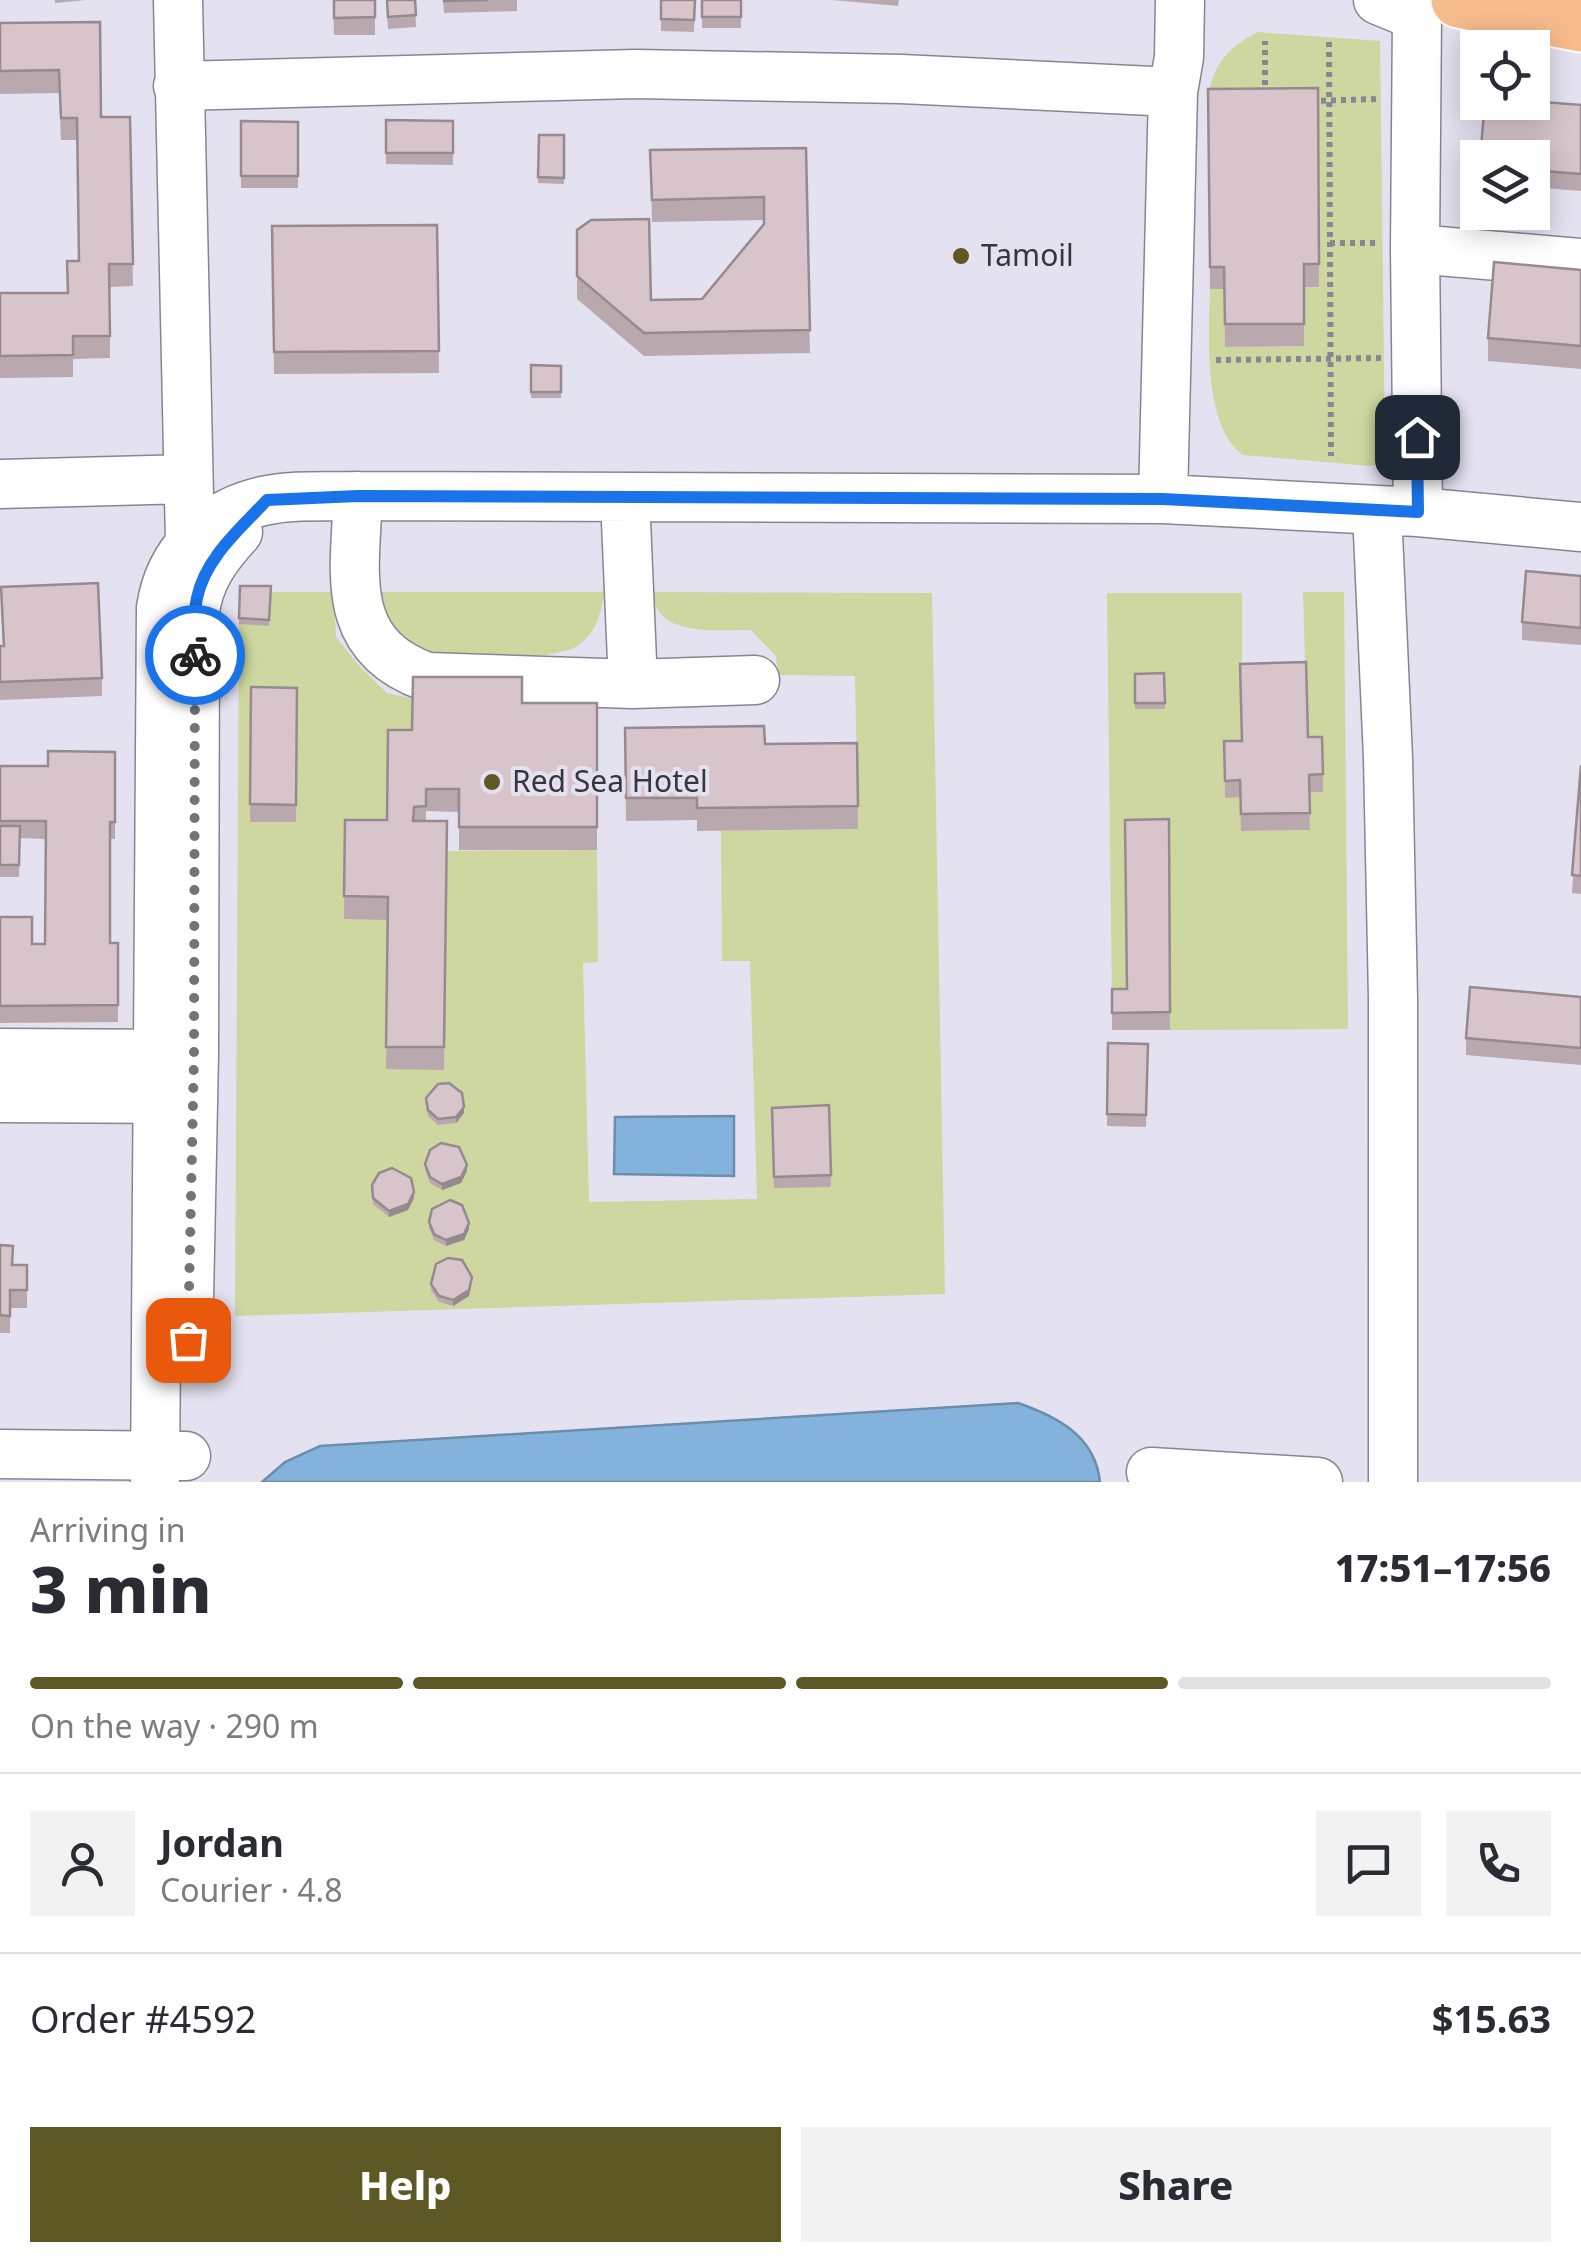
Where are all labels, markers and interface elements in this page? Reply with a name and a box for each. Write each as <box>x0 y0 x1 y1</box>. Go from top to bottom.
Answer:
map controls <box>1460 30 1550 230</box>
button: locate <box>1460 30 1550 120</box>
button: layers <box>1460 140 1550 230</box>
place label: Tamoil <box>981 234 1074 275</box>
marker: Tamoil <box>950 245 972 267</box>
pin <box>1375 395 1460 480</box>
icon: home <box>1390 410 1445 465</box>
courier <box>145 605 245 705</box>
icon: bike <box>168 628 223 683</box>
place label: Red Sea Hotel <box>512 760 708 801</box>
marker: Red Sea Hotel <box>481 771 503 793</box>
pin <box>146 1298 231 1383</box>
icon: bag <box>161 1313 216 1368</box>
text: Arriving in <box>30 1508 185 1551</box>
text: 17:51–17:56 <box>1335 1541 1551 1593</box>
text: 3 min <box>30 1544 212 1632</box>
text: On the way · 290 m <box>30 1704 319 1747</box>
button: person <box>30 1811 135 1916</box>
button: chat <box>1316 1811 1421 1916</box>
button: phone <box>1446 1811 1551 1916</box>
text: Jordan <box>160 1816 284 1868</box>
text: Courier · 4.8 <box>160 1868 343 1911</box>
text: Order #4592 <box>30 1992 256 2044</box>
text: $15.63 <box>1432 1992 1551 2044</box>
button: Help <box>30 2127 781 2242</box>
button: Share <box>801 2127 1551 2242</box>

